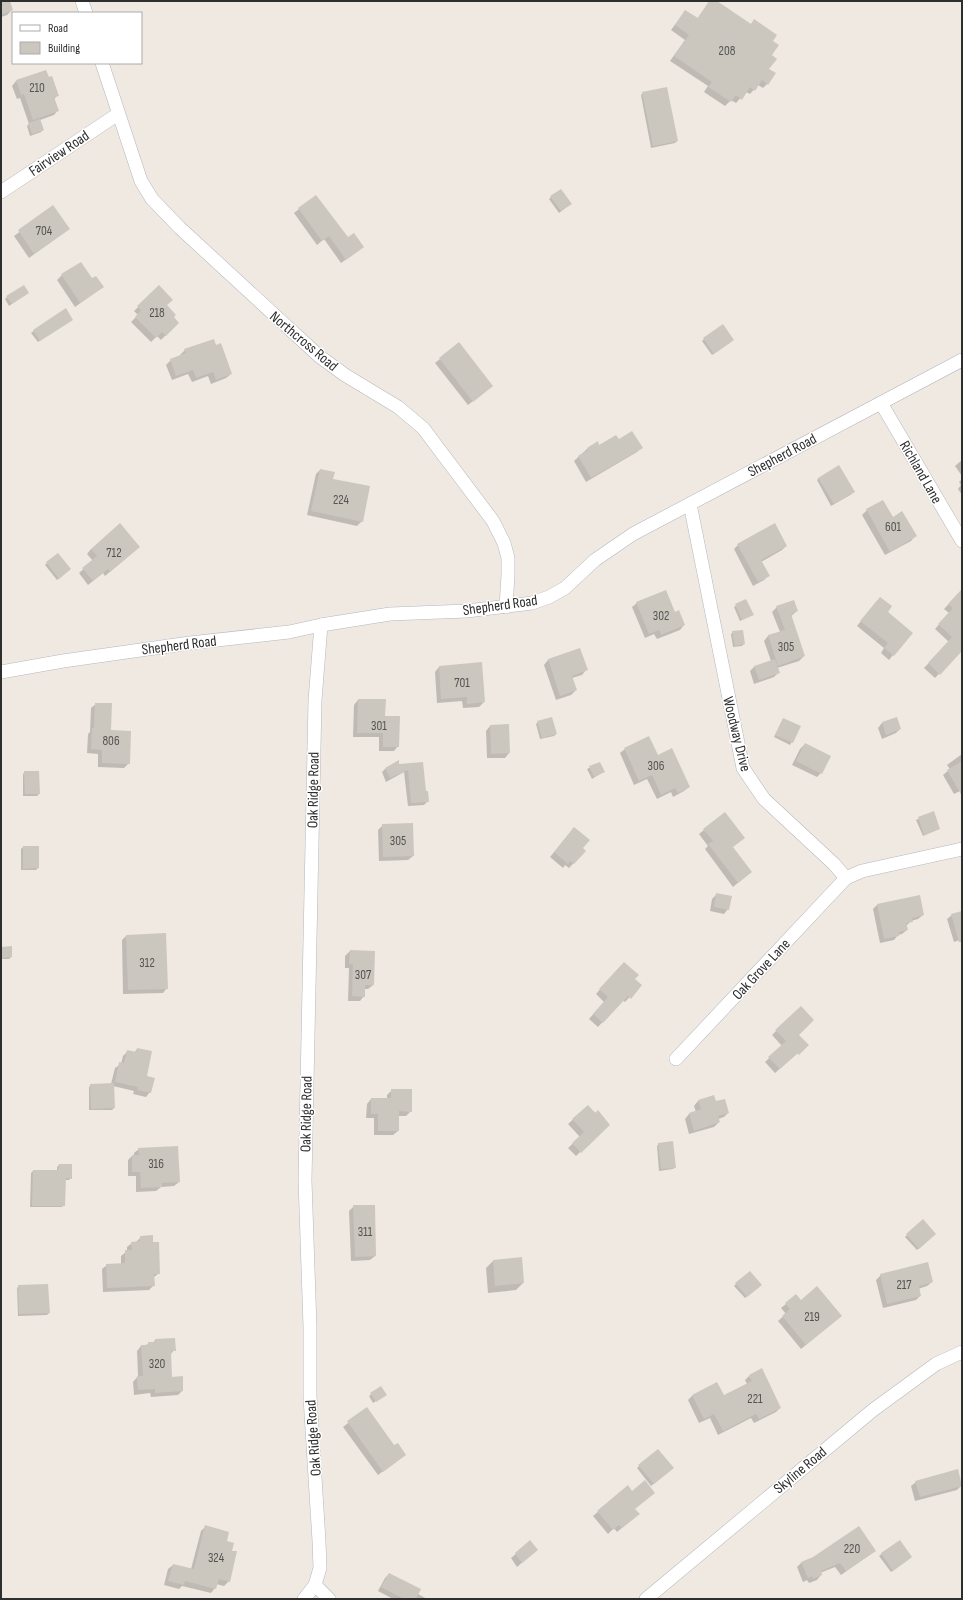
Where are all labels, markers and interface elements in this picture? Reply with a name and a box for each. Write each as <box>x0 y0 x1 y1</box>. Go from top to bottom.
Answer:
legend <box>12 12 142 64</box>
text: Road <box>48 21 68 36</box>
text: Building <box>48 41 80 56</box>
house number: 208 <box>719 43 736 59</box>
house number: 210 <box>29 80 45 96</box>
street label: Fairview Road <box>25 126 93 181</box>
house number: 704 <box>36 223 53 239</box>
house number: 218 <box>149 305 165 321</box>
street label: Northcross Road <box>266 307 342 376</box>
street label: Shepherd Road <box>745 429 820 481</box>
street label: Richland Lane <box>895 437 946 507</box>
house number: 224 <box>333 492 350 508</box>
house number: 601 <box>885 519 901 535</box>
house number: 712 <box>106 545 122 561</box>
street label: Shepherd Road <box>461 591 539 620</box>
house number: 302 <box>653 608 669 624</box>
street label: Shepherd Road <box>141 631 218 660</box>
house number: 305 <box>778 639 794 655</box>
house number: 701 <box>454 675 470 691</box>
street label: Woodway Drive <box>718 695 755 774</box>
house number: 301 <box>371 718 387 734</box>
house number: 806 <box>102 733 120 749</box>
street label: Oak Ridge Road <box>303 752 324 828</box>
house number: 306 <box>648 758 665 774</box>
house number: 305 <box>390 833 406 849</box>
street label: Oak Grove Lane <box>728 935 794 1004</box>
house number: 312 <box>139 955 155 971</box>
house number: 307 <box>355 967 372 983</box>
street label: Oak Ridge Road <box>296 1076 317 1152</box>
house number: 316 <box>148 1156 164 1172</box>
house number: 311 <box>358 1224 373 1240</box>
house number: 217 <box>896 1277 912 1293</box>
house number: 219 <box>804 1309 820 1325</box>
house number: 320 <box>149 1356 166 1372</box>
house number: 221 <box>747 1391 763 1407</box>
street label: Oak Ridge Road <box>301 1399 326 1477</box>
street label: Skyline Road <box>770 1443 831 1498</box>
house number: 220 <box>844 1541 860 1557</box>
house number: 324 <box>208 1550 225 1566</box>

